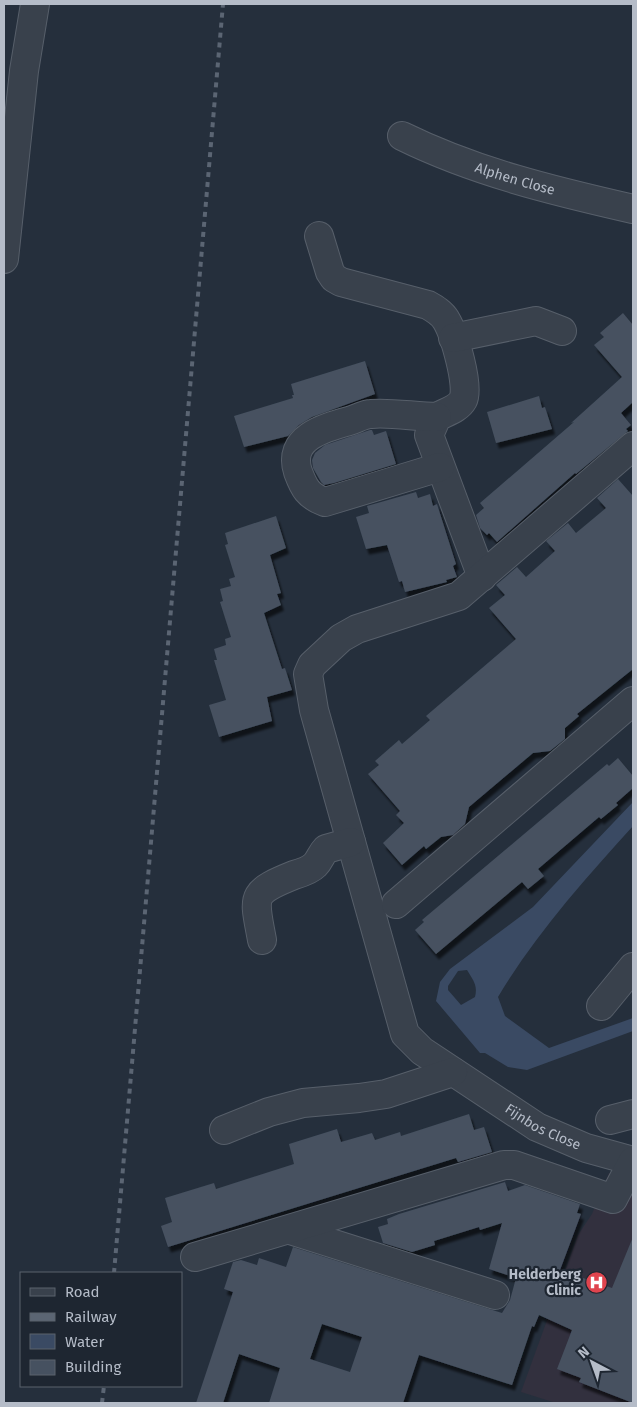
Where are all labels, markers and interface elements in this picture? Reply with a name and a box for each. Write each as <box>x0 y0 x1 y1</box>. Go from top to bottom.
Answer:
street label: Alphen Close <box>473 159 557 198</box>
street label: Fijnbos Close <box>502 1100 584 1153</box>
place label: Helderberg Clinic <box>509 1266 581 1299</box>
hospital icon: Helderberg Clinic <box>585 1270 609 1294</box>
legend <box>20 1272 182 1387</box>
text: Road <box>65 1283 100 1301</box>
text: Railway <box>65 1308 117 1326</box>
text: Water <box>65 1333 104 1351</box>
north arrow <box>567 1337 617 1387</box>
text: N <box>575 1343 593 1362</box>
text: Building <box>65 1358 121 1376</box>

